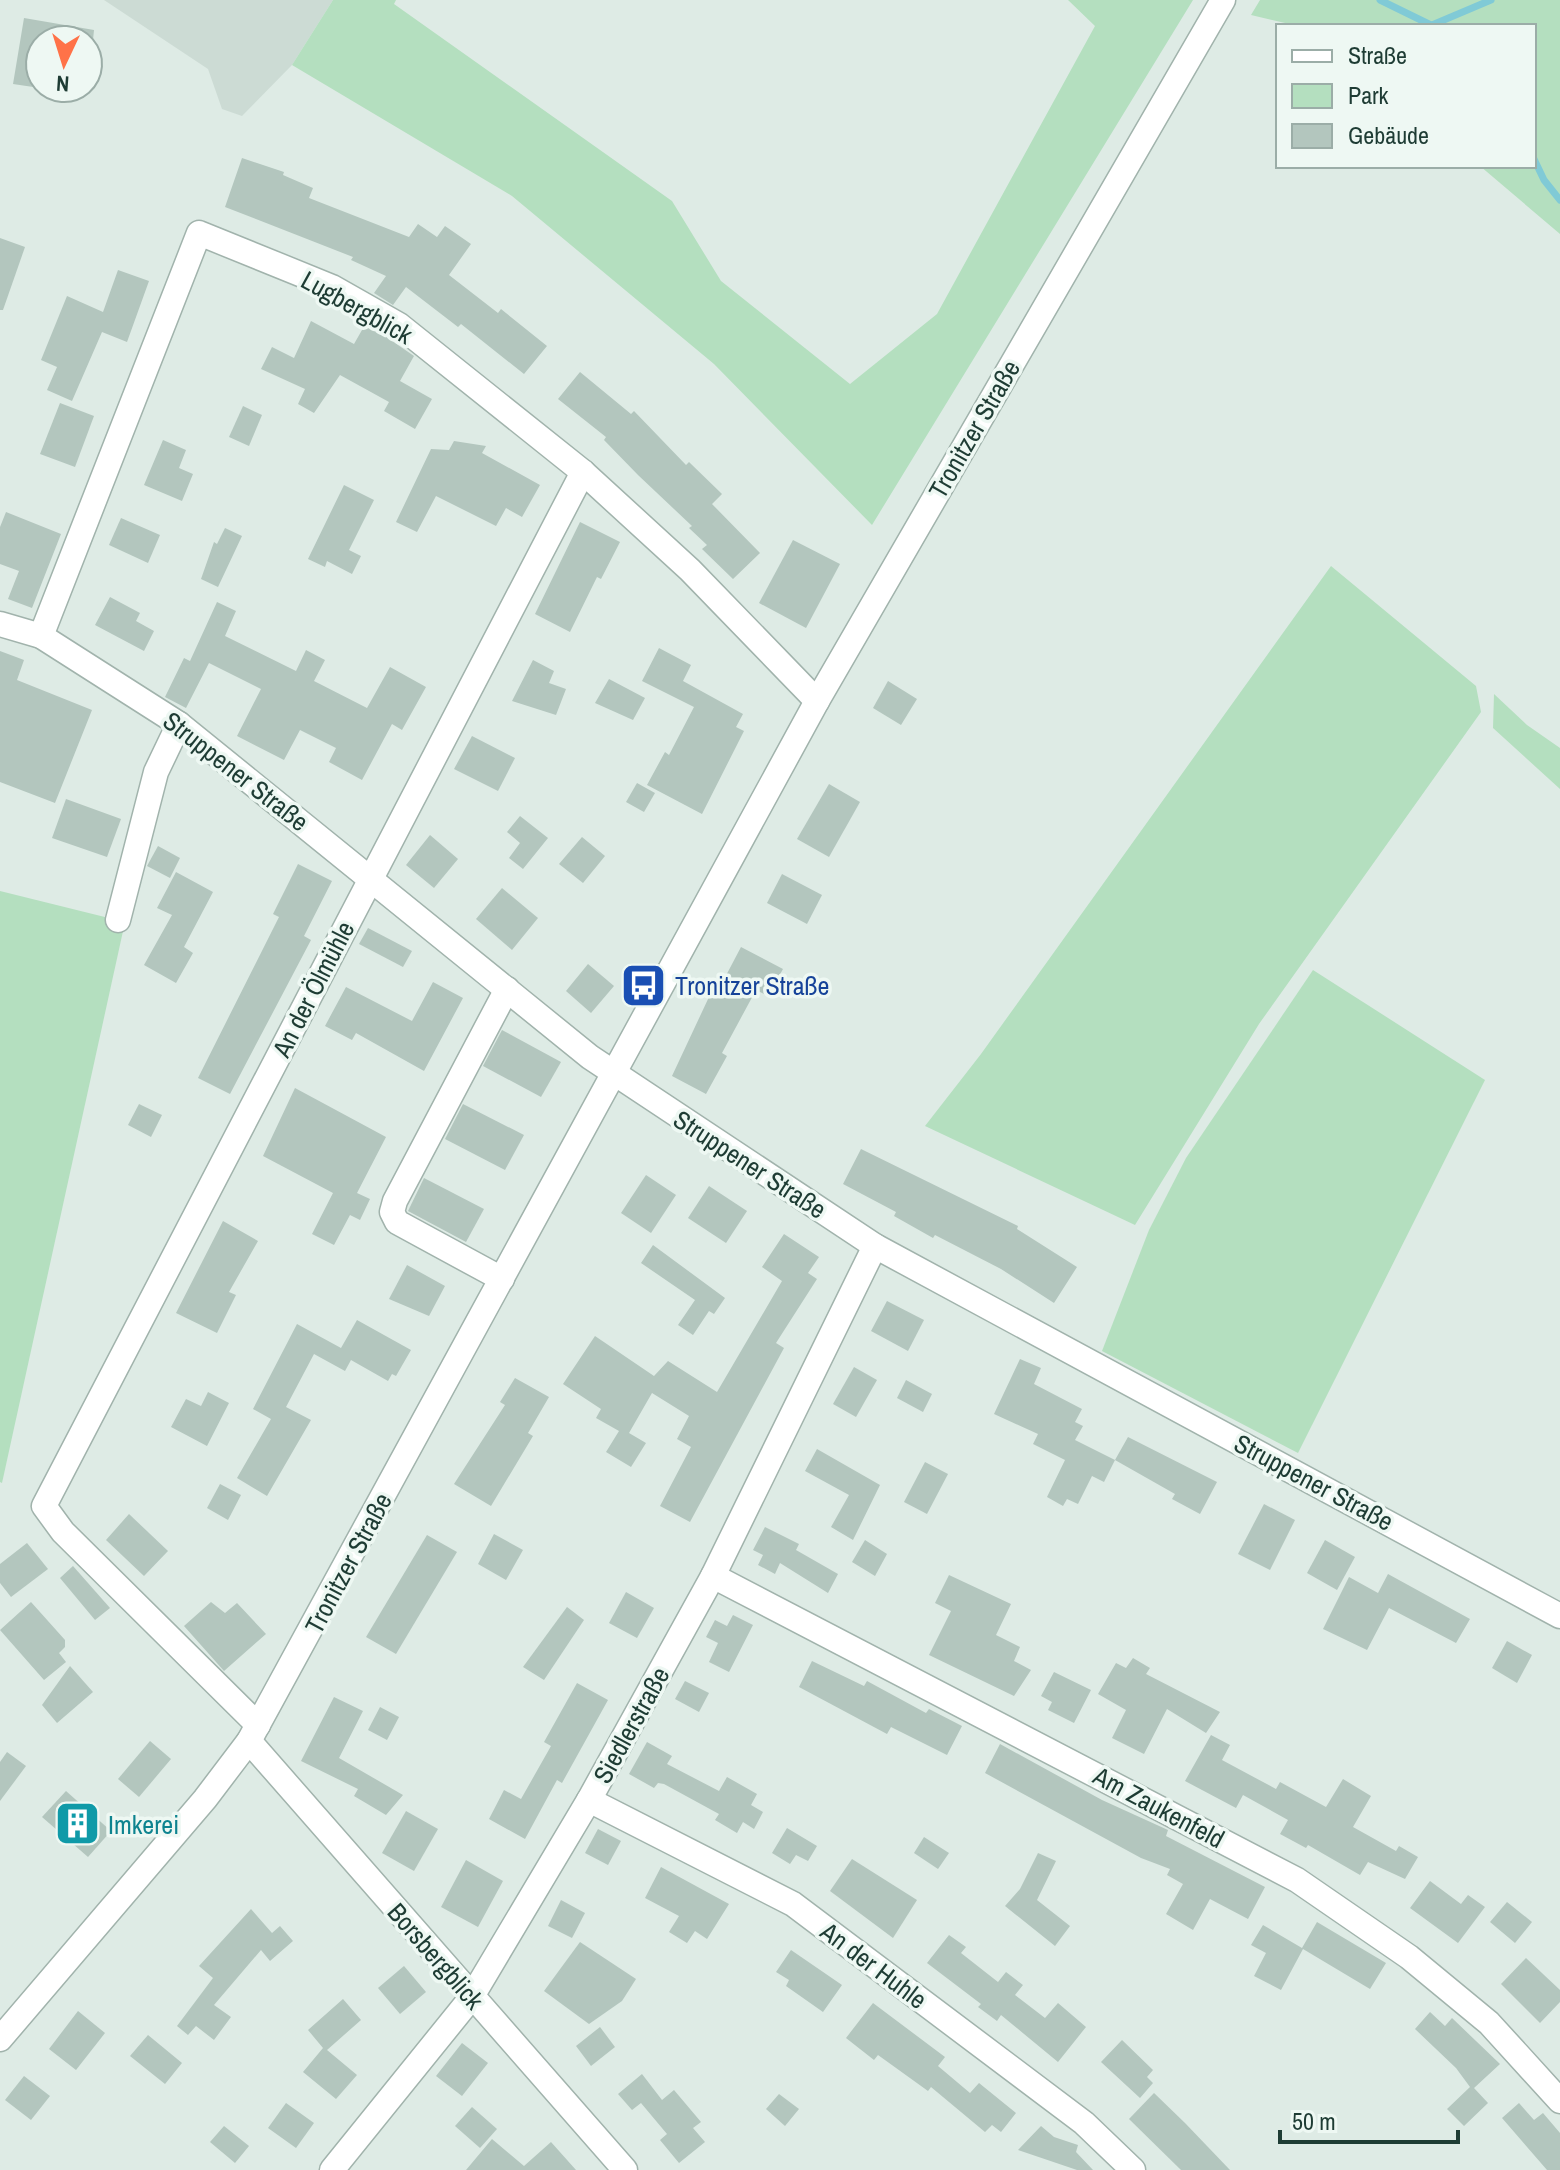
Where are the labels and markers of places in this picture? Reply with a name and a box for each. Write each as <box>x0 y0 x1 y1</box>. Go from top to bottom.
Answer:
bus stop icon: Tronitzer Straße <box>620 961 668 1009</box>
place label: Tronitzer Straße <box>675 968 829 1003</box>
building icon: Imkerei <box>53 1800 101 1848</box>
place label: Imkerei <box>108 1807 179 1842</box>

